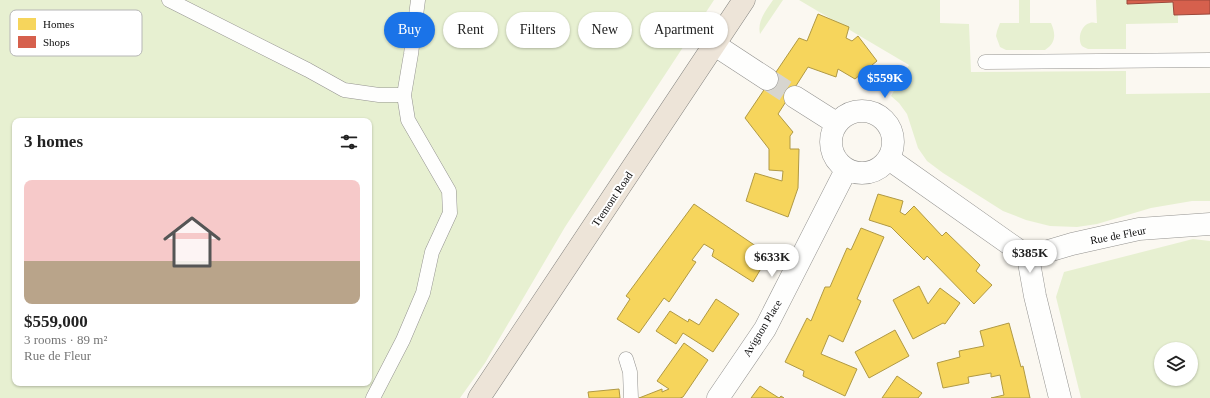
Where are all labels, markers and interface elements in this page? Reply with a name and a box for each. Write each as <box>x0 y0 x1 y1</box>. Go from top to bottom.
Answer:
legend <box>10 10 142 56</box>
chip: Buy <box>384 12 435 48</box>
chip: Rent <box>443 12 498 48</box>
chip: Filters <box>506 12 570 48</box>
chip: New <box>578 12 632 48</box>
chip: Apartment <box>640 12 728 48</box>
text: Homes <box>43 18 74 30</box>
text: Shops <box>43 36 70 48</box>
pin: $559K <box>857 65 913 99</box>
text: $559K <box>867 70 903 85</box>
icon: filters <box>338 131 360 153</box>
text: 3 homes <box>24 132 83 151</box>
street label: Tremont Road <box>589 169 635 229</box>
icon: home <box>156 206 228 278</box>
street label: Rue de Fleur <box>1089 224 1147 246</box>
pin: $385K <box>1002 240 1058 274</box>
pin: $633K <box>744 244 800 278</box>
text: $385K <box>1012 245 1048 260</box>
text: $633K <box>754 249 790 264</box>
street label: Avignon Place <box>740 297 784 359</box>
text: $559,000 <box>24 312 88 331</box>
text: 3 rooms · 89 m² <box>24 332 107 347</box>
map controls <box>1154 342 1198 386</box>
button: layers <box>1154 342 1198 386</box>
text: Rue de Fleur <box>24 348 91 363</box>

